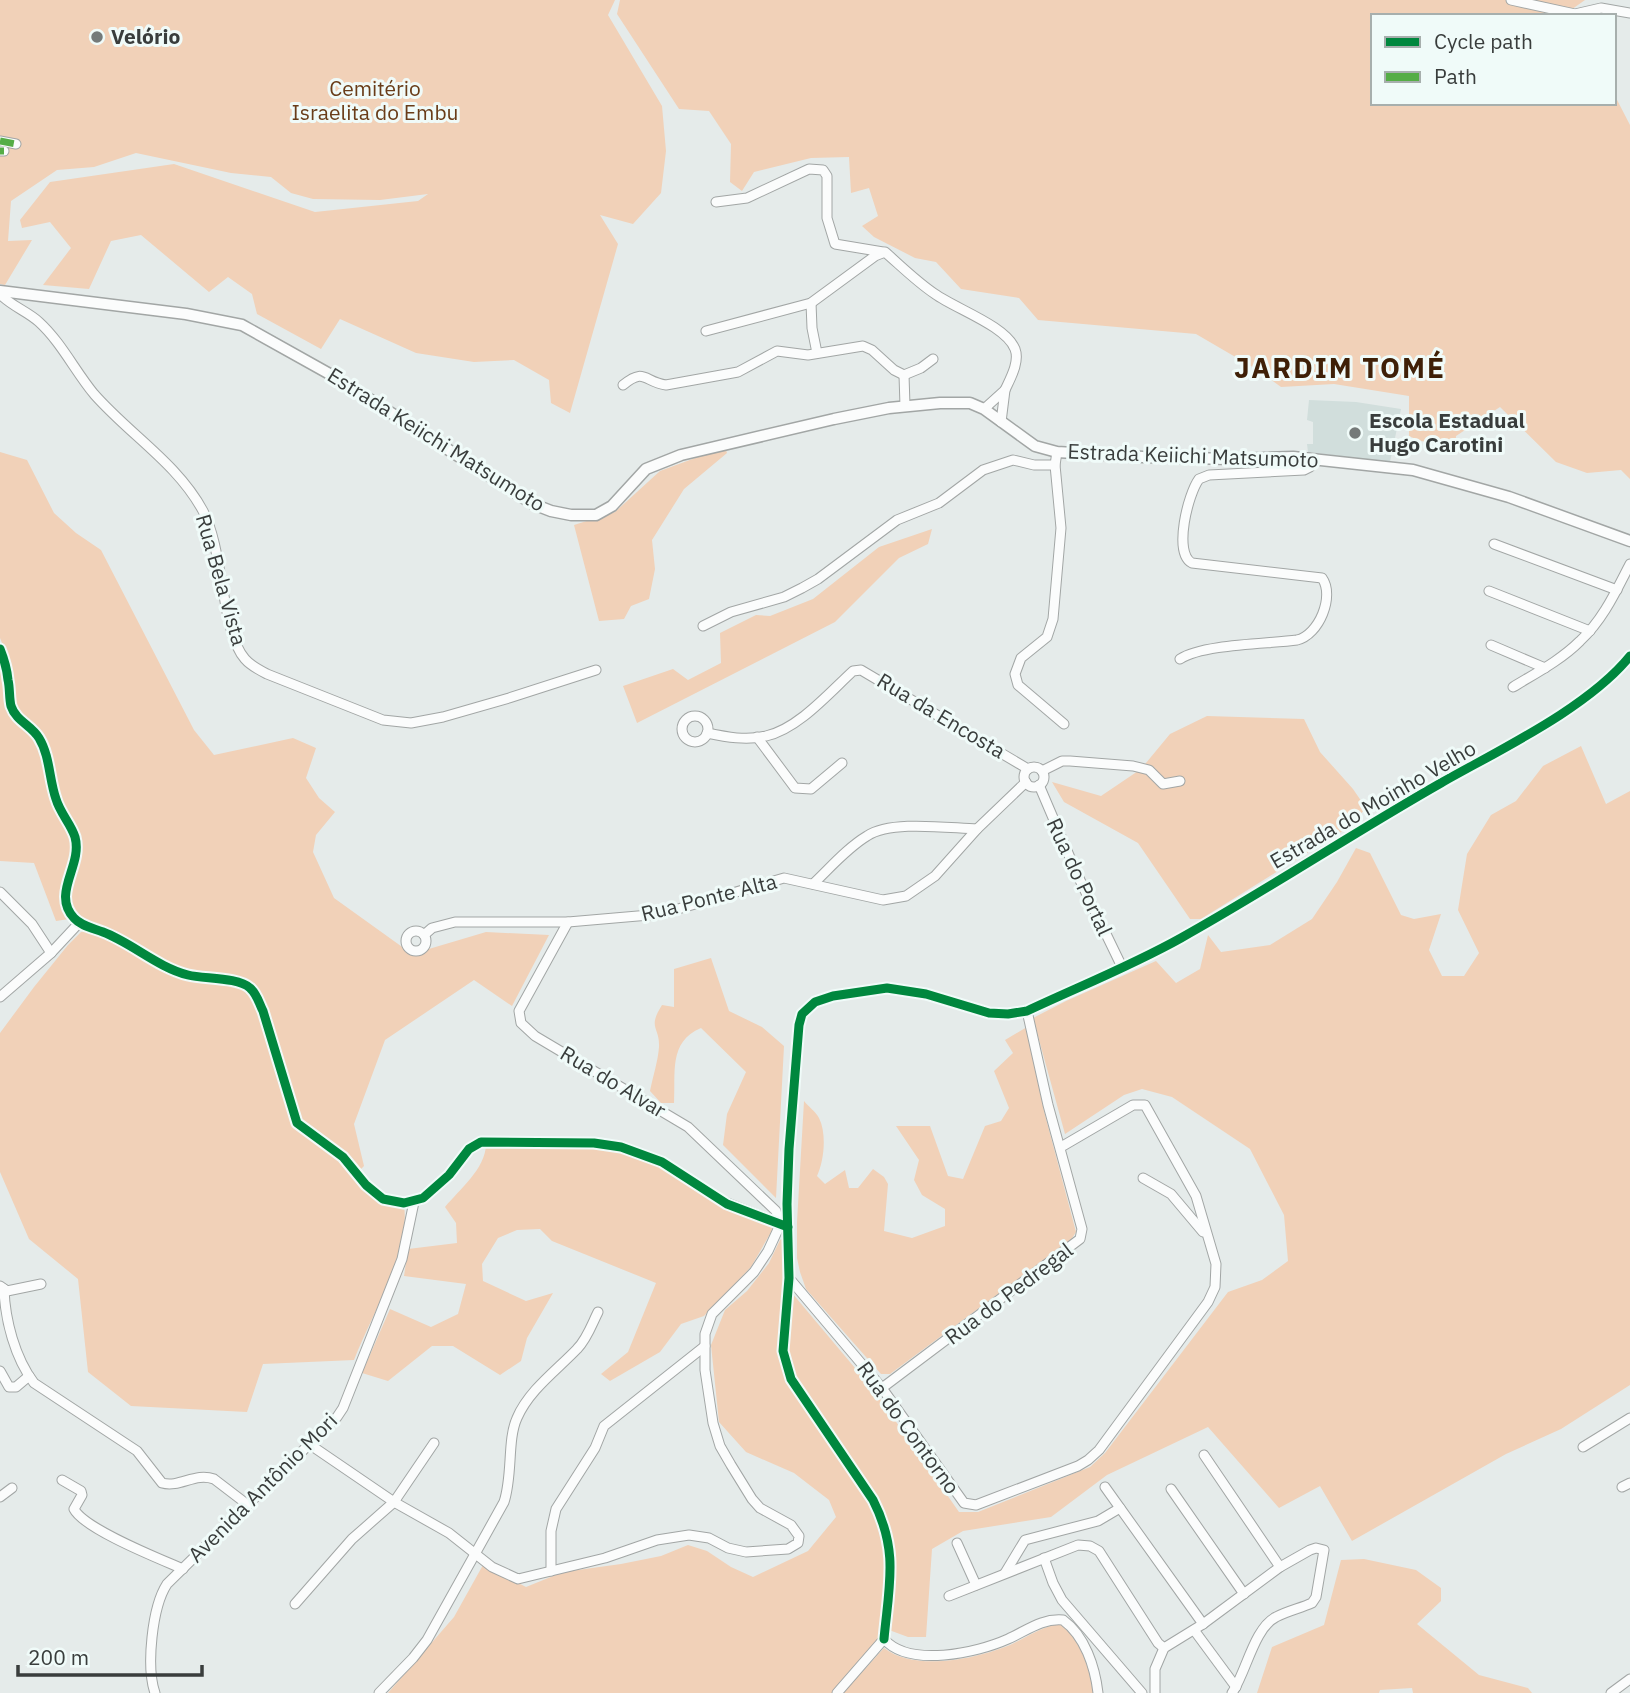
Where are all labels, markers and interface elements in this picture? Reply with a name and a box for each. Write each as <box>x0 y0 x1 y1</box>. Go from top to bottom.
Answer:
legend <box>1371 14 1616 105</box>
place label: Velório <box>111 22 180 50</box>
text: Cycle path <box>1434 27 1533 55</box>
marker: Velório <box>89 29 105 45</box>
text: Path <box>1434 62 1477 90</box>
park label: Cemitério Israelita do Embu <box>291 74 459 126</box>
district label: JARDIM TOMÉ <box>1234 349 1446 386</box>
street label: Estrada Keiichi Matsumoto <box>323 361 551 518</box>
place label: Escola Estadual Hugo Carotini <box>1369 406 1525 458</box>
marker: Escola Estadual Hugo Carotini <box>1347 425 1363 441</box>
street label: Estrada Keiichi Matsumoto <box>1067 437 1319 473</box>
street label: Rua Bela Vista <box>190 511 254 649</box>
street label: Rua da Encosta <box>872 666 1011 764</box>
street label: Estrada do Moinho Velho <box>1264 734 1481 875</box>
street label: Rua do Portal <box>1040 813 1119 940</box>
street label: Rua Ponte Alta <box>638 867 780 927</box>
street label: Rua do Alvar <box>556 1039 672 1124</box>
street label: Rua do Pedregal <box>939 1236 1078 1351</box>
street label: Rua do Contorno <box>851 1355 966 1499</box>
street label: Avenida Antônio Mori <box>182 1407 343 1568</box>
scale bar <box>18 1634 201 1678</box>
text: 200 m <box>28 1643 89 1671</box>

